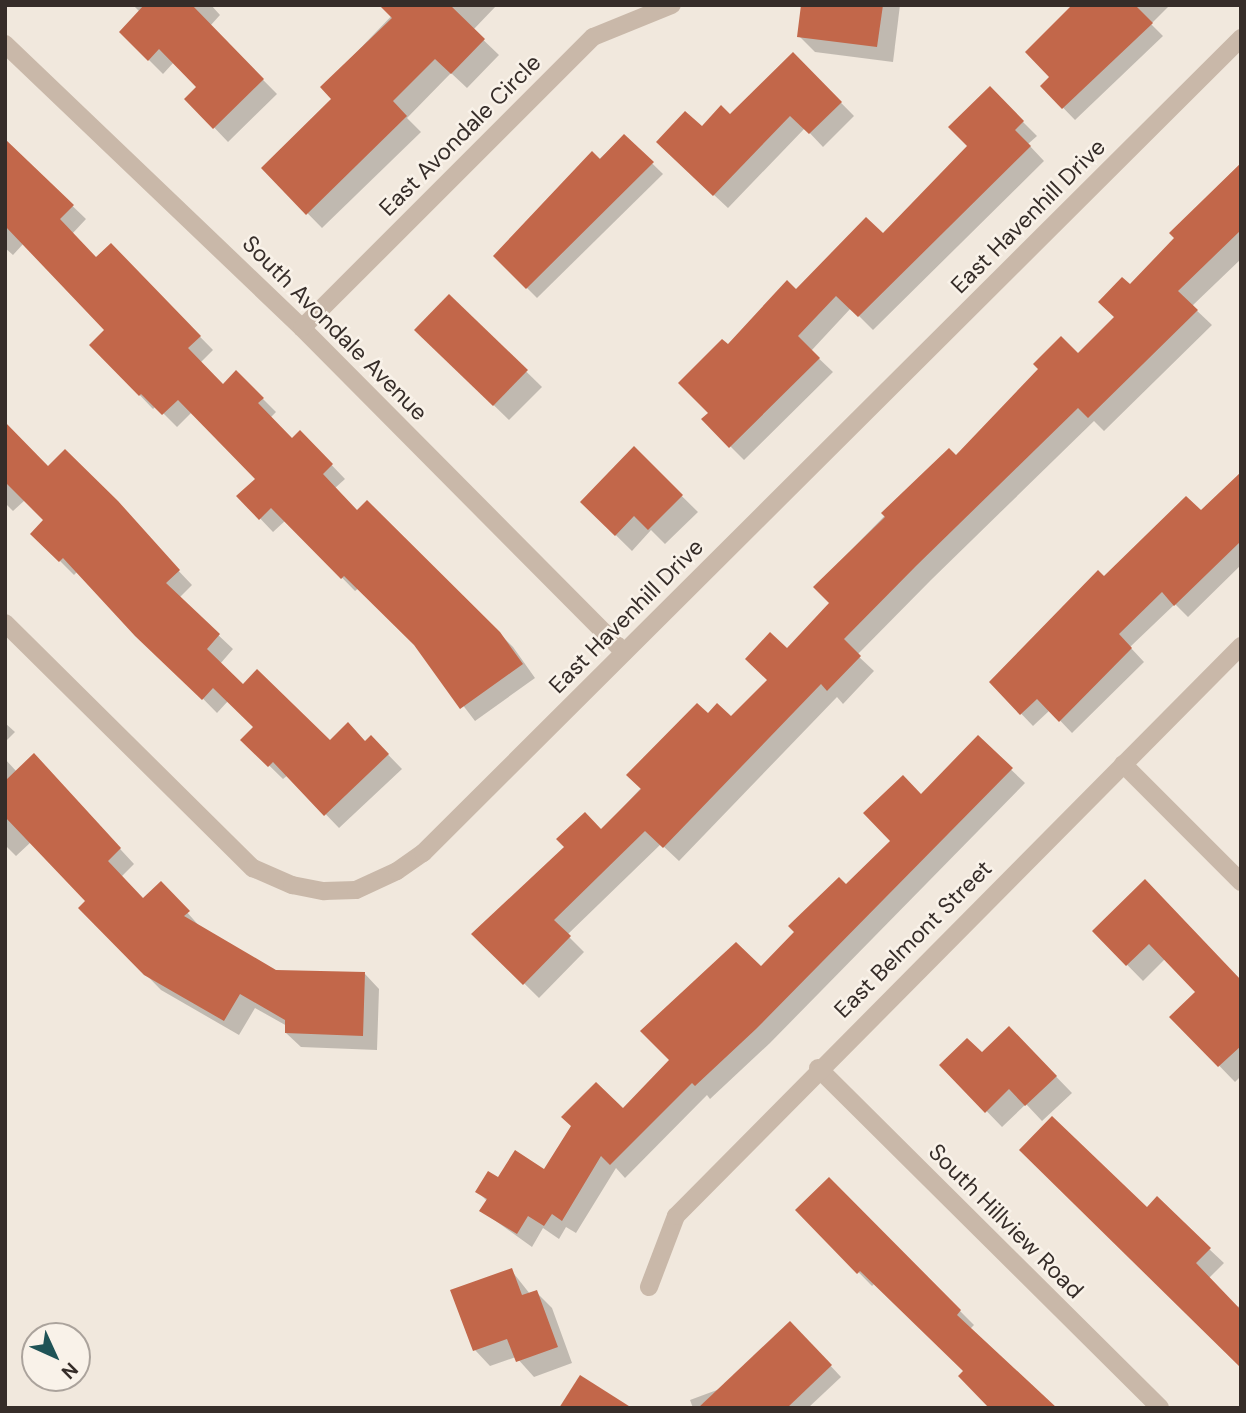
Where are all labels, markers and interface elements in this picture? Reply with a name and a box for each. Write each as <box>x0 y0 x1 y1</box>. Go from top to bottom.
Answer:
street label: East Avondale Circle <box>374 49 546 221</box>
street label: East Havenhill Drive <box>945 133 1111 299</box>
street label: South Avondale Avenue <box>237 230 433 426</box>
street label: East Havenhill Drive <box>543 533 709 699</box>
street label: East Belmont Street <box>829 855 997 1023</box>
street label: South Hillview Road <box>923 1138 1089 1304</box>
north arrow <box>21 1322 91 1392</box>
text: N <box>56 1357 84 1385</box>

